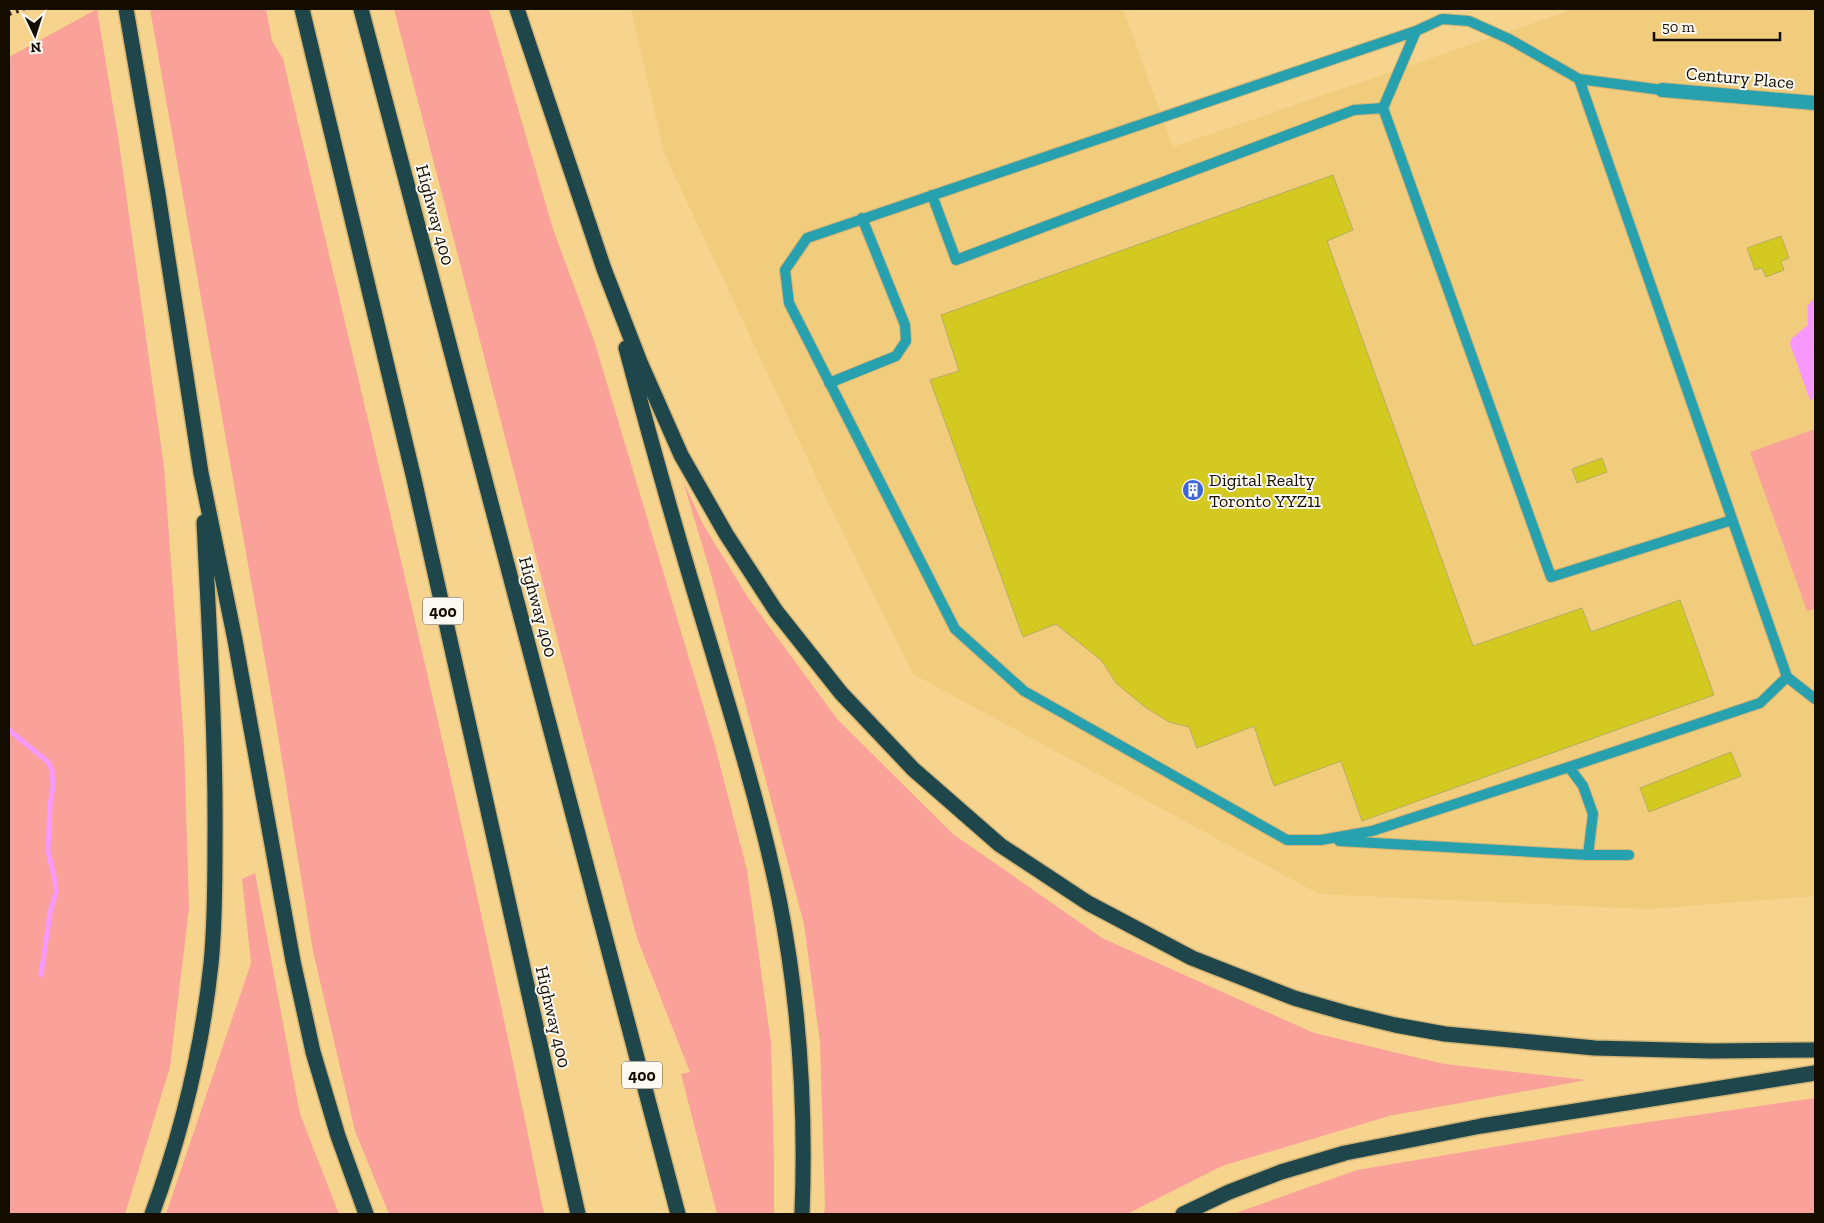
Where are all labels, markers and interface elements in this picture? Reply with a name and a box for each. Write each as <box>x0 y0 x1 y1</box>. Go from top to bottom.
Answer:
north arrow <box>10 10 60 60</box>
scale bar <box>1654 10 1780 42</box>
text: 50 m <box>1662 18 1695 36</box>
text: N <box>30 39 42 56</box>
street label: Century Place <box>1685 62 1795 94</box>
street label: Highway 400 <box>411 162 459 268</box>
place label: Digital Realty Toronto YYZ11 <box>1209 469 1321 512</box>
building icon: Digital Realty Toronto YYZ11 <box>1181 478 1205 502</box>
street label: Highway 400 <box>514 554 562 660</box>
road number: 400 <box>423 598 463 624</box>
street label: Highway 400 <box>531 964 575 1070</box>
road number: 400 <box>622 1062 662 1088</box>

